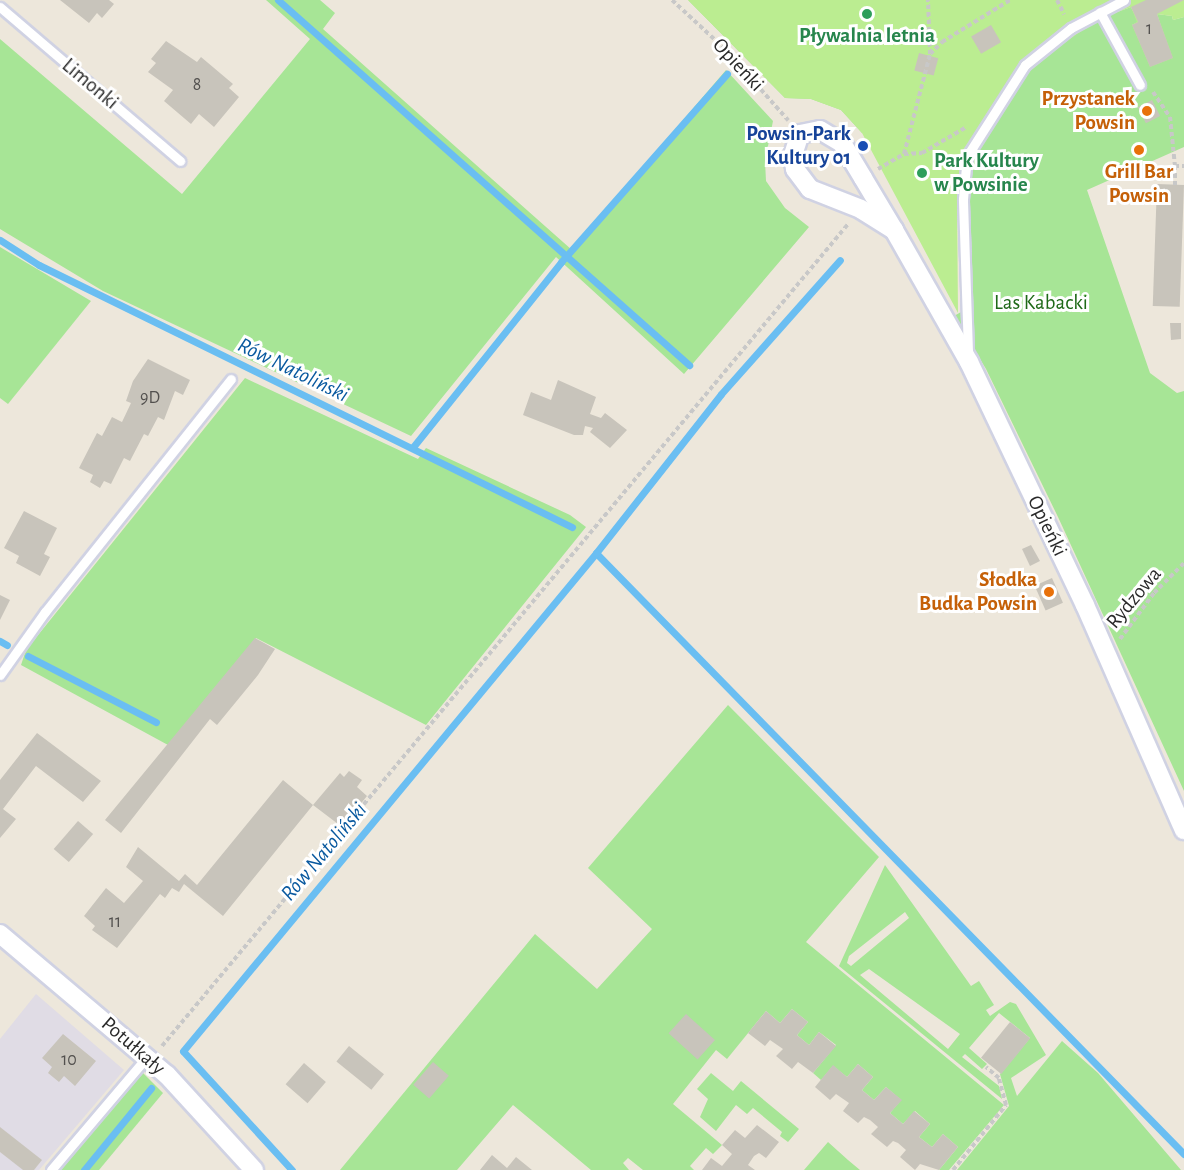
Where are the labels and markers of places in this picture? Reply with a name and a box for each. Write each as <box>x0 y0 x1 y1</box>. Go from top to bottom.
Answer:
marker: Pływalnia letnia <box>860 7 874 21</box>
place label: Pływalnia letnia <box>799 23 935 49</box>
place label: Przystanek Powsin <box>1041 86 1135 136</box>
marker: Przystanek Powsin <box>1140 104 1154 118</box>
place label: Powsin-Park Kultury 01 <box>746 121 851 171</box>
marker: Powsin-Park Kultury 01 <box>856 139 870 153</box>
marker: Grill Bar Powsin <box>1132 143 1146 157</box>
place label: Park Kultury w Powsinie <box>934 148 1039 198</box>
place label: Grill Bar Powsin <box>1105 159 1173 209</box>
marker: Park Kultury w Powsinie <box>915 166 929 180</box>
place label: Słodka Budka Powsin <box>919 567 1037 617</box>
marker: Słodka Budka Powsin <box>1042 585 1056 599</box>

